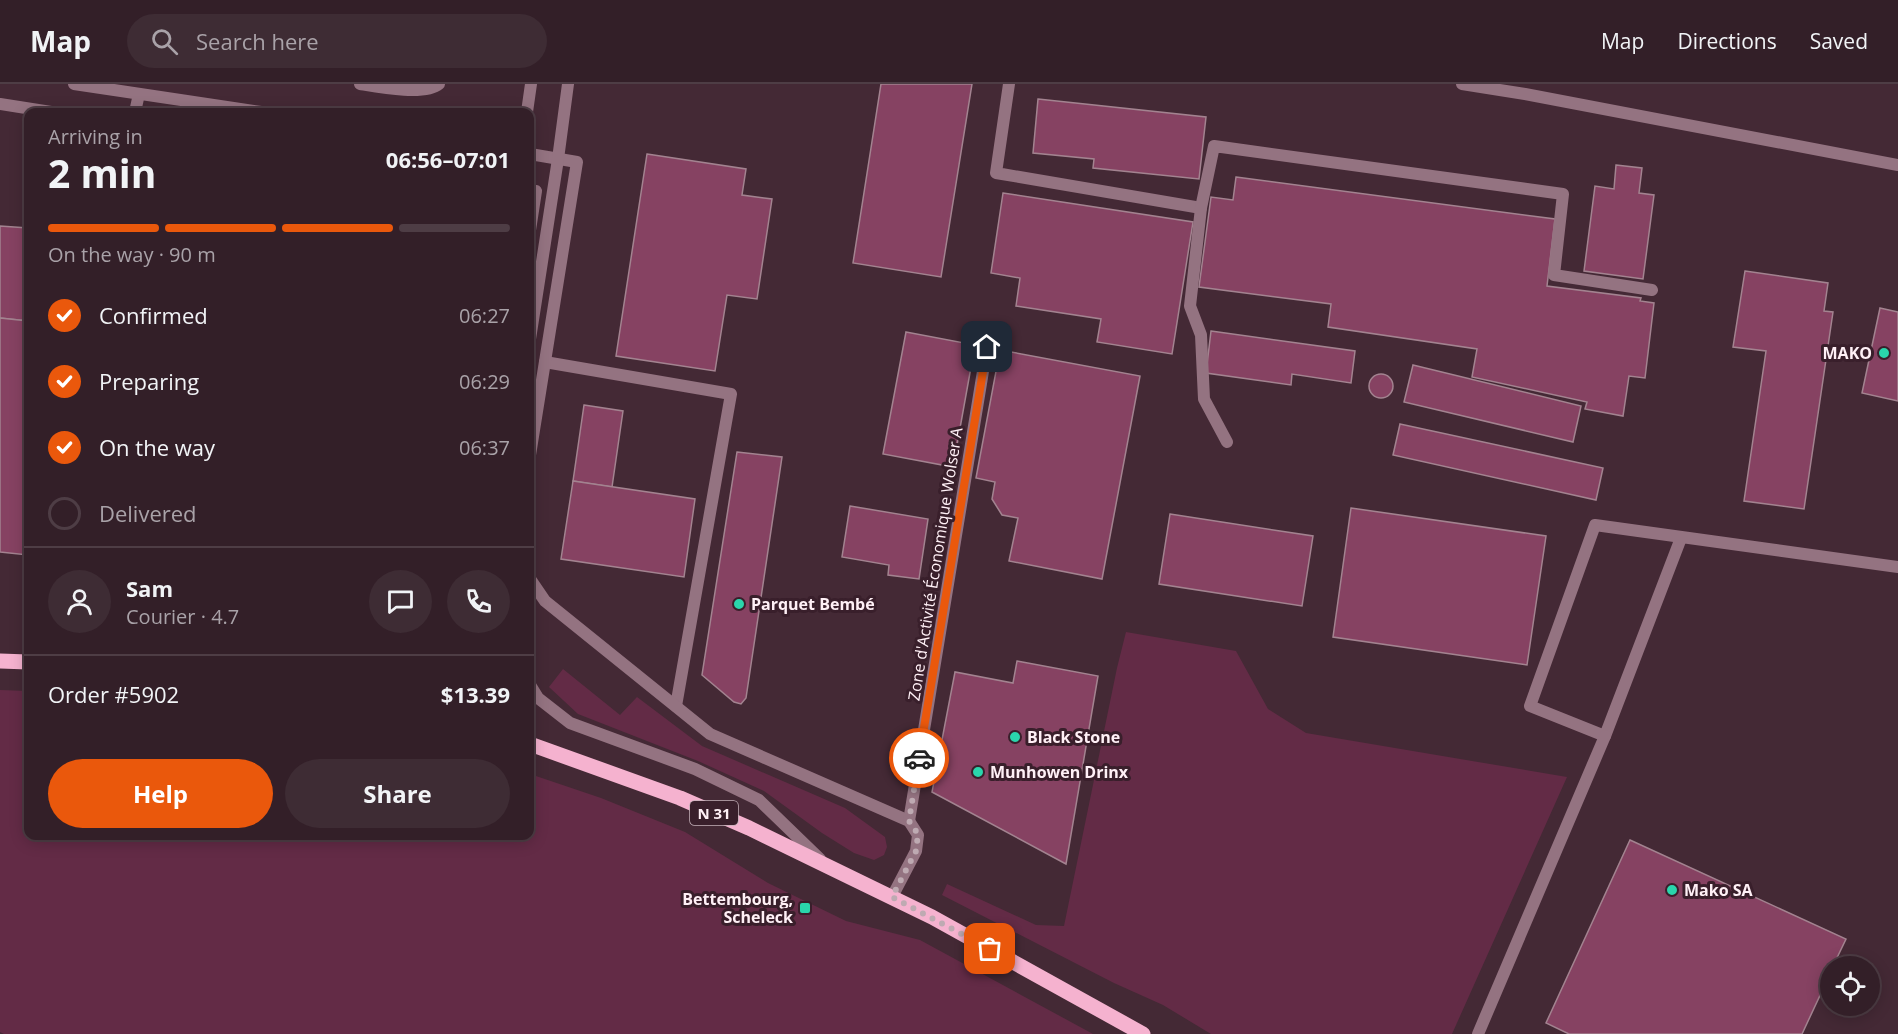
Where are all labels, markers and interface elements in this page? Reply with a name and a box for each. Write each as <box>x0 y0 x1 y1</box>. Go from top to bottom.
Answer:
search box <box>127 14 547 68</box>
text: Map <box>30 22 91 60</box>
icon: search <box>148 25 181 58</box>
text: Search here <box>196 26 319 56</box>
text: Map <box>1601 27 1644 55</box>
text: Directions <box>1677 27 1777 55</box>
text: Saved <box>1810 27 1868 55</box>
text: Arriving in <box>48 123 143 150</box>
text: 06:56–07:01 <box>386 144 510 174</box>
text: 2 min <box>48 146 156 199</box>
text: On the way · 90 m <box>48 241 216 268</box>
icon: check <box>48 299 81 332</box>
text: Confirmed <box>99 300 208 330</box>
text: 06:27 <box>459 302 510 329</box>
pin <box>961 321 1012 372</box>
icon: home <box>970 330 1003 363</box>
place label: MAKO <box>1823 342 1872 364</box>
marker: MAKO <box>1877 346 1891 360</box>
icon: check <box>48 365 81 398</box>
text: Preparing <box>99 366 199 396</box>
text: 06:29 <box>459 368 510 395</box>
street label: Zone d'Activité Économique Wolser A <box>903 425 968 702</box>
icon: check <box>48 431 81 464</box>
text: On the way <box>99 432 215 462</box>
text: 06:37 <box>459 434 510 461</box>
text: Delivered <box>99 498 197 528</box>
button: person <box>48 570 111 633</box>
button: chat <box>369 570 432 633</box>
button: phone <box>447 570 510 633</box>
text: Sam <box>126 573 173 603</box>
place label: Parquet Bembé <box>751 593 875 615</box>
marker: Parquet Bembé <box>732 597 746 611</box>
text: Courier · 4.7 <box>126 603 239 630</box>
text: Order #5902 <box>48 679 179 709</box>
text: $13.39 <box>441 679 510 709</box>
place label: Black Stone <box>1027 726 1120 748</box>
courier <box>889 728 949 788</box>
marker: Black Stone <box>1008 730 1022 744</box>
icon: car <box>903 742 936 775</box>
button: Help <box>48 759 273 828</box>
button: Share <box>285 759 510 828</box>
place label: Munhowen Drinx <box>990 761 1129 783</box>
marker: Munhowen Drinx <box>971 765 985 779</box>
road number: N 31 <box>690 801 738 825</box>
place label: Mako SA <box>1684 879 1754 901</box>
marker: Mako SA <box>1665 883 1679 897</box>
place label: Bettembourg, Scheleck <box>682 888 793 928</box>
marker: Bettembourg, Scheleck <box>798 901 812 915</box>
pin <box>964 923 1015 974</box>
icon: bag <box>973 932 1006 965</box>
map controls <box>1820 956 1880 1016</box>
button: locate <box>1820 956 1880 1016</box>

